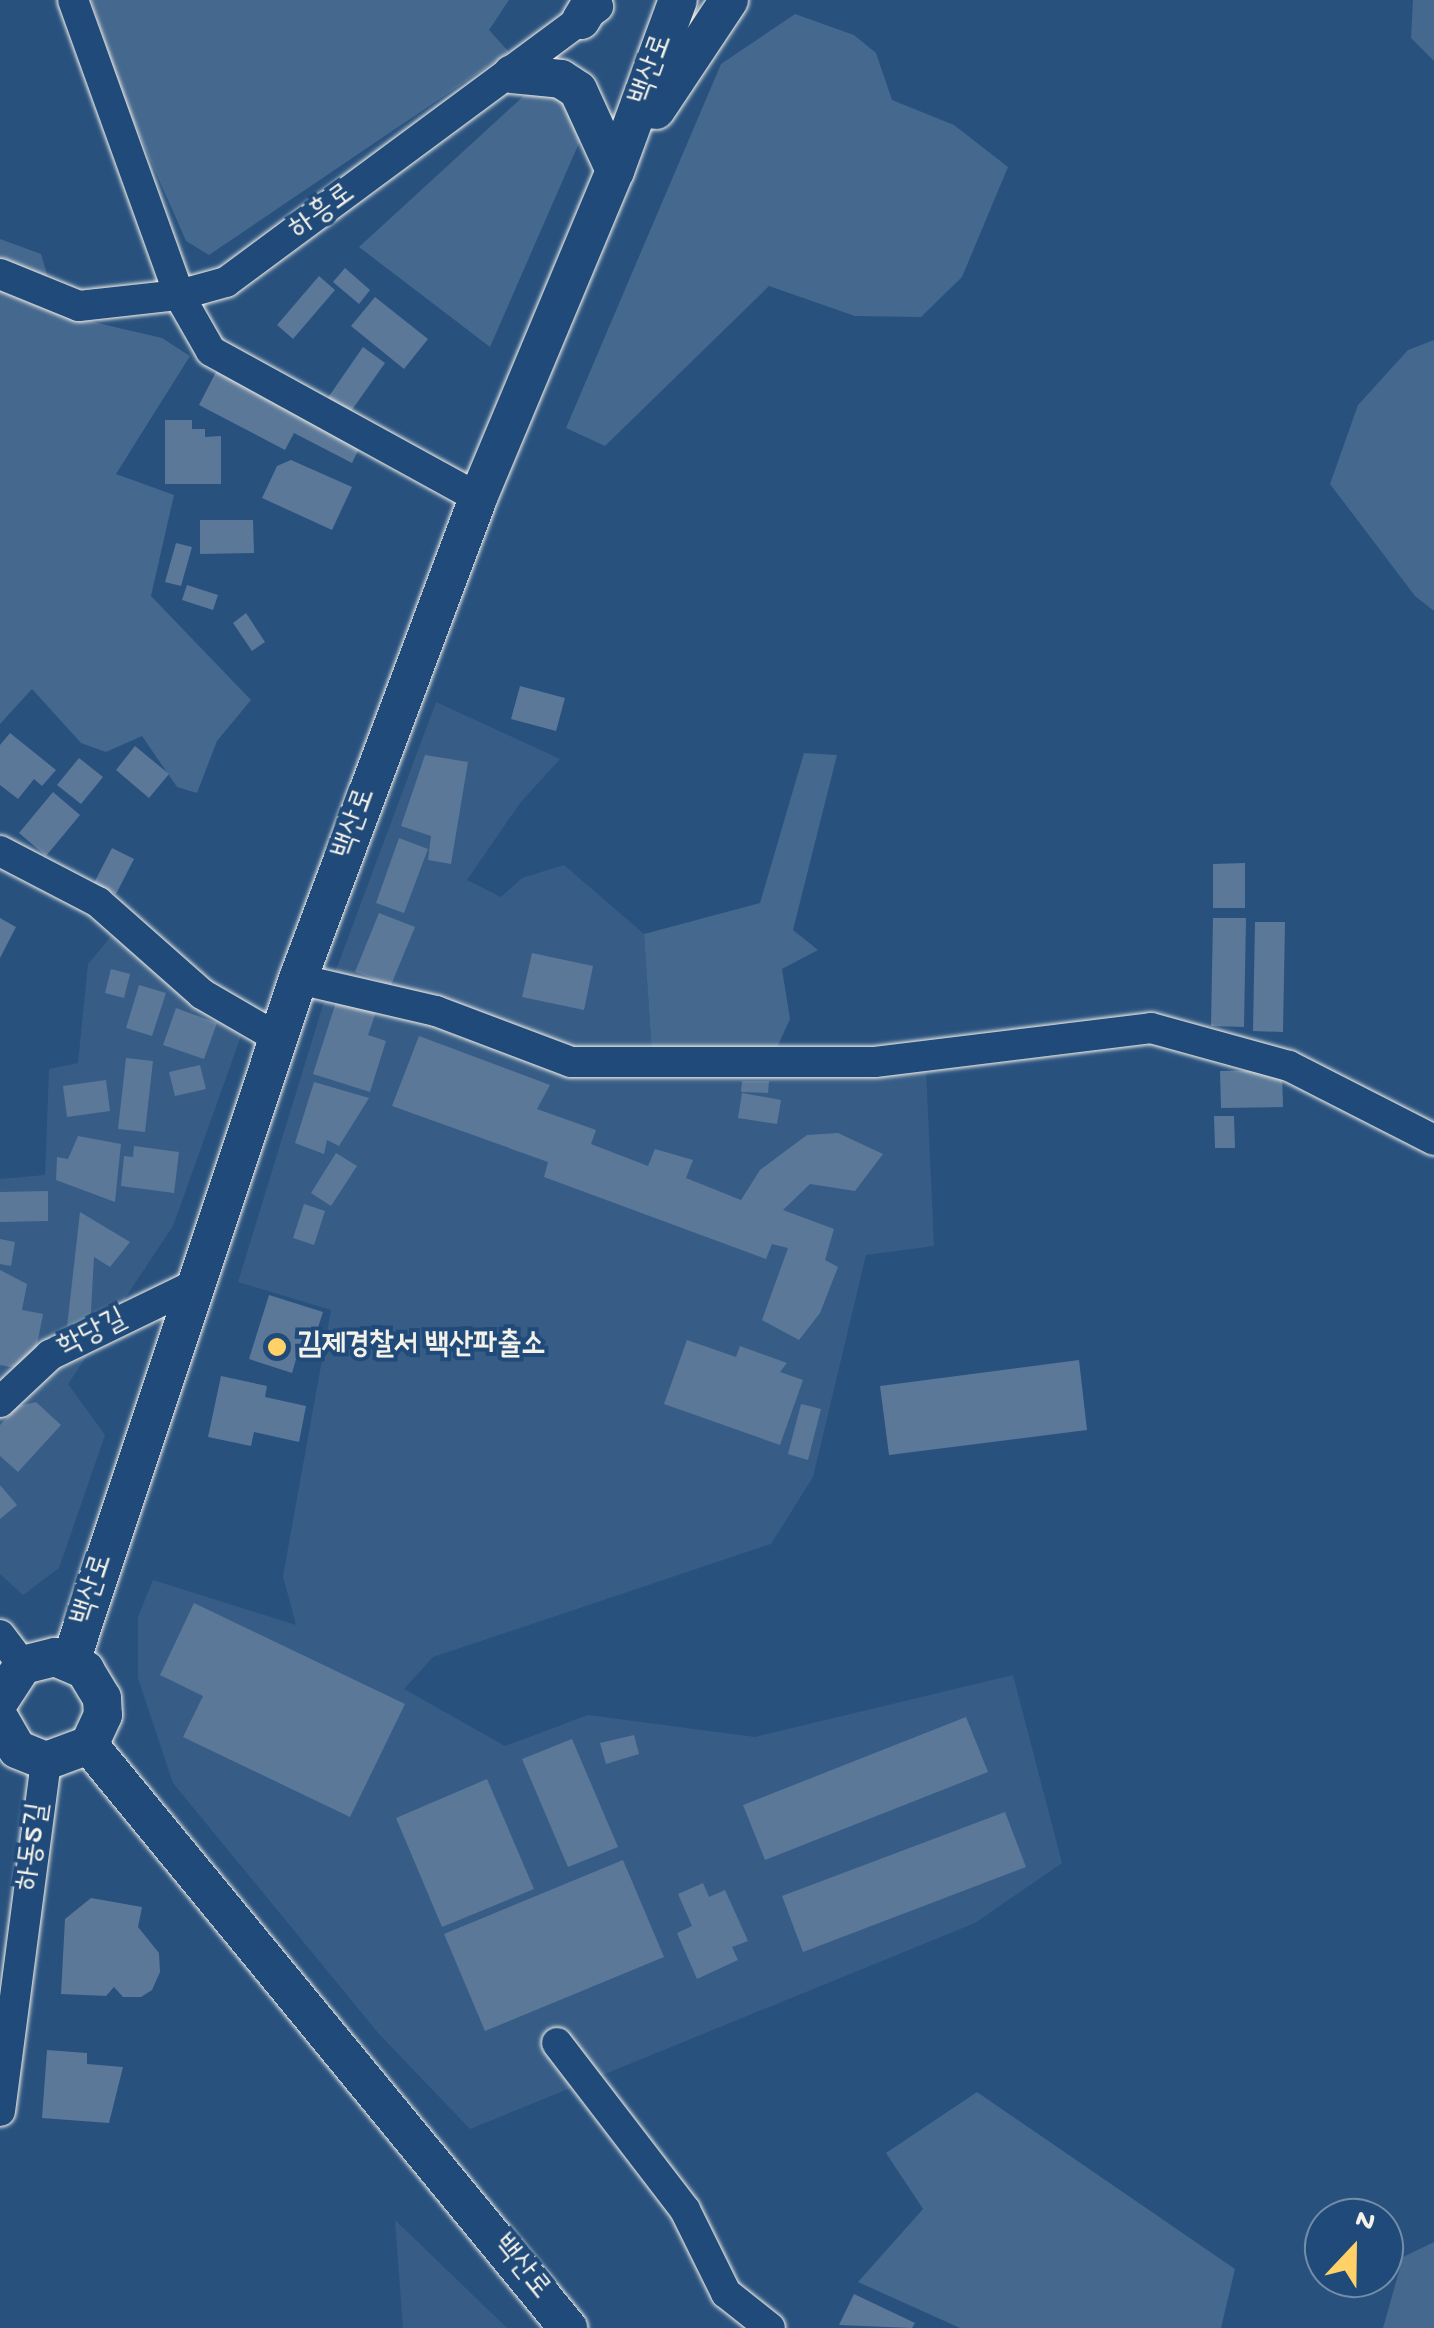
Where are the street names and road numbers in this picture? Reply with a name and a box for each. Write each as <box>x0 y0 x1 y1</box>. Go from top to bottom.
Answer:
street label: 백산로 <box>624 30 682 110</box>
street label: 하흥로 <box>283 177 363 249</box>
street label: 백산로 <box>327 784 385 864</box>
street label: 학당길 <box>53 1303 133 1367</box>
street label: 백산로 <box>66 1550 122 1630</box>
street label: 하동5길 <box>11 1801 59 1893</box>
street label: 백산로 <box>483 2229 557 2307</box>

